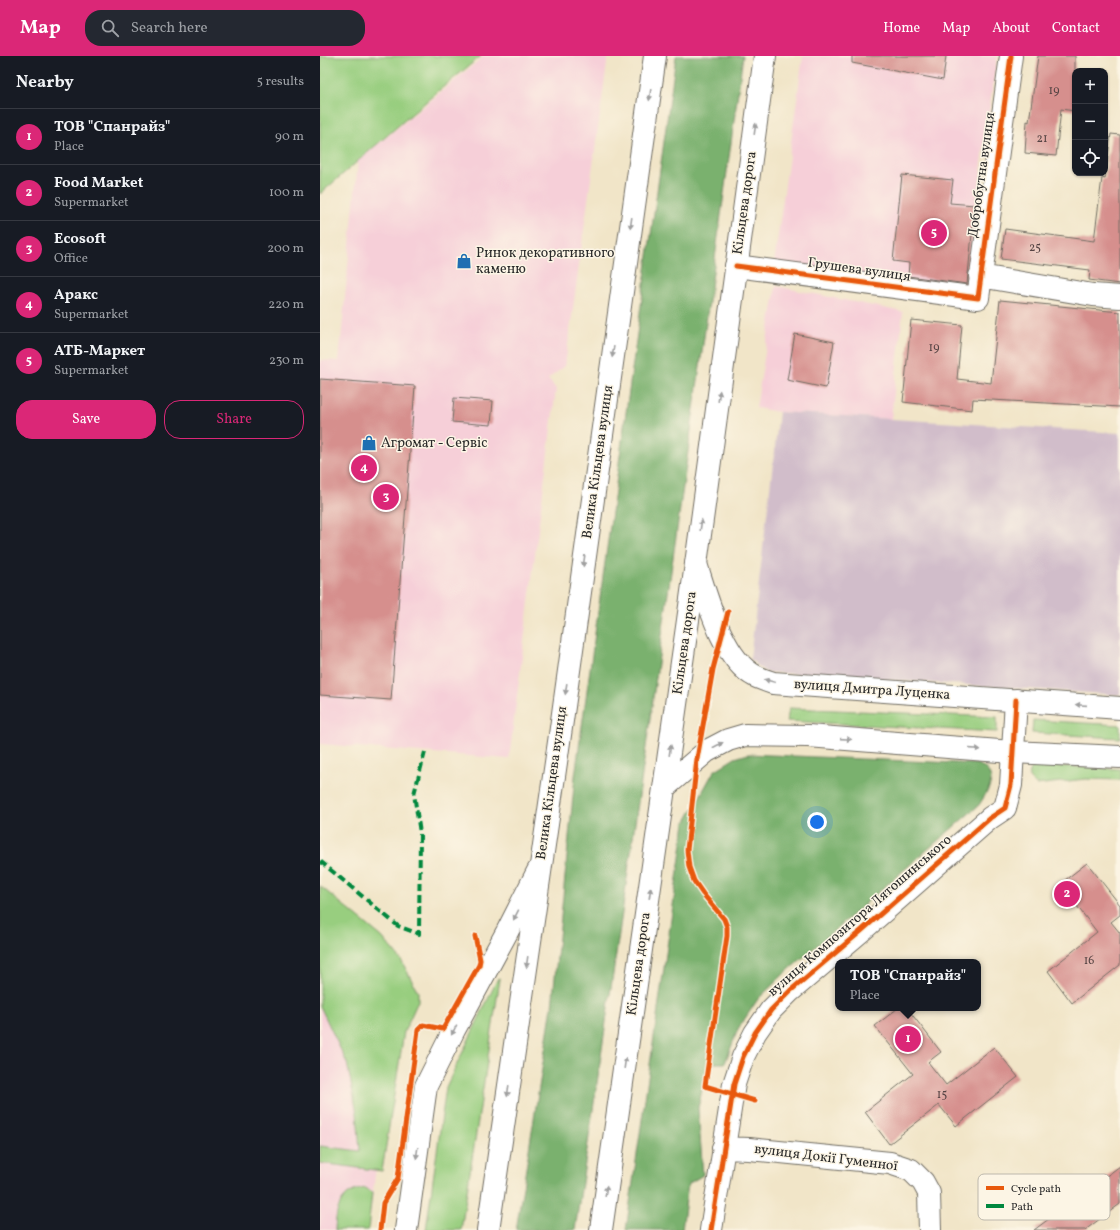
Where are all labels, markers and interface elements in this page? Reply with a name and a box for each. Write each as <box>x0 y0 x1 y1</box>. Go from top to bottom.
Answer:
search box <box>85 10 365 46</box>
text: Map <box>20 15 61 41</box>
icon: search <box>99 17 121 39</box>
text: Search here <box>131 18 208 39</box>
text: Home <box>883 19 920 38</box>
text: Map <box>942 19 970 38</box>
text: About <box>992 19 1030 38</box>
text: Contact <box>1052 19 1100 38</box>
map controls <box>1072 68 1108 176</box>
button: + <box>1072 68 1108 104</box>
text: Nearby <box>16 71 74 94</box>
text: 5 results <box>257 73 304 91</box>
house number: 19 <box>1049 83 1059 99</box>
one-way arrow <box>646 89 653 101</box>
button: − <box>1072 104 1108 140</box>
street label: Добробутна вулиця <box>964 111 1000 239</box>
text: ТОВ "Спанрайз" <box>54 117 170 138</box>
one-way arrow <box>752 123 758 135</box>
text: 1 <box>26 128 32 146</box>
text: 90 m <box>275 128 304 146</box>
house number: 21 <box>1036 131 1048 147</box>
text: Place <box>54 138 84 156</box>
button: locate <box>1072 140 1108 176</box>
street label: Кільцева дорога <box>728 150 762 256</box>
text: Food Market <box>54 173 143 194</box>
text: 2 <box>26 184 32 202</box>
text: 100 m <box>269 184 304 202</box>
text: Supermarket <box>54 194 129 212</box>
one-way arrow <box>628 217 634 229</box>
pin: 5 <box>921 218 947 248</box>
text: Ecosoft <box>54 229 106 250</box>
text: 3 <box>26 240 32 258</box>
text: 200 m <box>267 240 304 258</box>
house number: 25 <box>1029 240 1041 256</box>
place label: Ринок декоративного каменю <box>476 244 615 279</box>
text: Office <box>54 250 88 268</box>
shop icon: Ринок декоративного каменю <box>455 252 473 270</box>
street label: Грушева вулиця <box>806 253 912 287</box>
text: Аракс <box>54 285 98 306</box>
text: 4 <box>25 296 33 314</box>
text: 220 m <box>268 296 304 314</box>
text: Supermarket <box>54 306 129 324</box>
house number: 19 <box>929 340 939 356</box>
text: АТБ-Маркет <box>54 341 145 362</box>
one-way arrow <box>610 346 616 358</box>
text: 5 <box>26 352 32 370</box>
text: 230 m <box>269 352 304 370</box>
text: Supermarket <box>54 362 129 380</box>
street label: Велика Кільцева вулиця <box>578 384 618 540</box>
one-way arrow <box>716 390 722 402</box>
button: Save <box>16 400 156 439</box>
button: Share <box>164 400 304 439</box>
shop icon: Агромат - Сервіс <box>360 434 378 452</box>
place label: Агромат - Сервіс <box>381 434 487 453</box>
pin: 4 <box>351 453 377 483</box>
pin: 3 <box>373 482 399 512</box>
one-way arrow <box>698 519 705 531</box>
one-way arrow <box>581 555 587 567</box>
street label: Кільцева дорога <box>668 590 702 696</box>
street label: вулиця Дмитра Луценка <box>793 675 951 705</box>
one-way arrow <box>764 678 776 684</box>
one-way arrow <box>563 683 569 695</box>
one-way arrow <box>1075 701 1087 708</box>
street label: Велика Кільцева вулиця <box>532 705 572 861</box>
one-way arrow <box>840 736 852 743</box>
one-way arrow <box>712 742 723 749</box>
one-way arrow <box>667 744 673 756</box>
one-way arrow <box>969 745 981 752</box>
your location <box>807 812 827 832</box>
street label: вулиця Композитора Лятошинського <box>764 831 956 1001</box>
pin: 2 <box>1054 879 1080 909</box>
one-way arrow <box>647 886 653 899</box>
one-way arrow <box>513 910 519 921</box>
street label: Кільцева дорога <box>622 911 656 1017</box>
house number: 16 <box>1084 953 1094 969</box>
one-way arrow <box>524 956 530 968</box>
popup <box>835 959 981 1011</box>
text: ТОВ "Спанрайз" <box>850 966 966 987</box>
text: Place <box>850 987 880 1005</box>
one-way arrow <box>451 1024 458 1036</box>
pin: 1 <box>895 1024 921 1054</box>
one-way arrow <box>622 1057 628 1069</box>
one-way arrow <box>505 1085 511 1097</box>
house number: 15 <box>937 1087 947 1103</box>
street label: вулиця Докії Гуменної <box>753 1140 899 1176</box>
one-way arrow <box>414 1146 420 1159</box>
legend <box>978 1174 1110 1220</box>
text: Cycle path <box>1011 1182 1061 1197</box>
one-way arrow <box>603 1185 609 1197</box>
text: Path <box>1011 1200 1034 1215</box>

